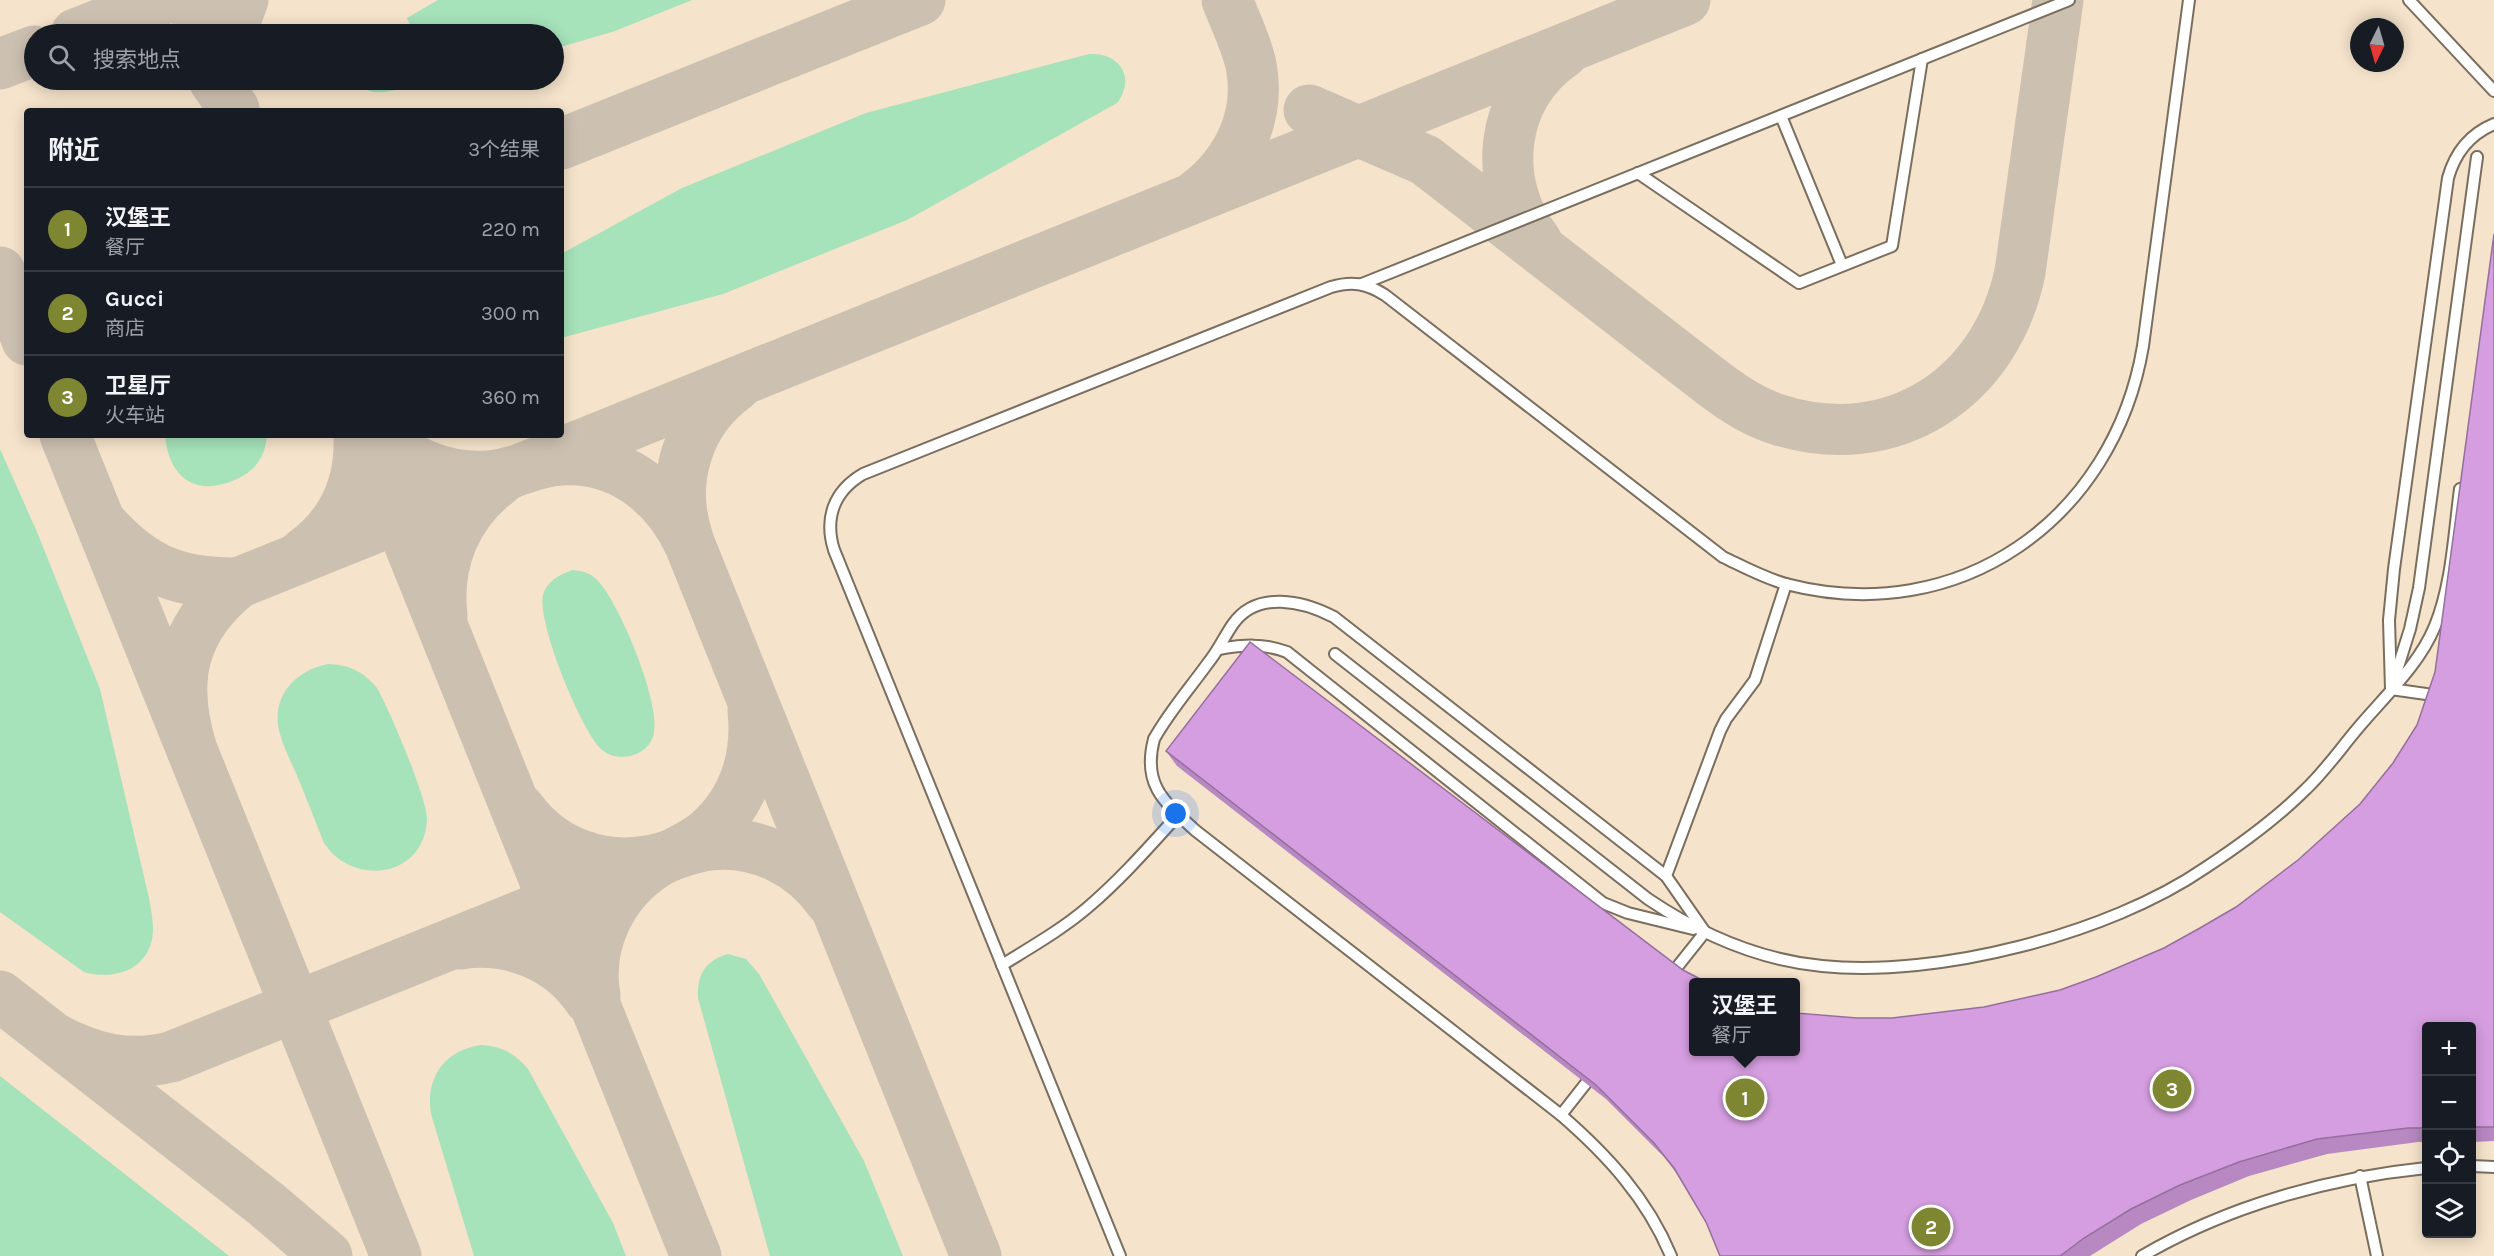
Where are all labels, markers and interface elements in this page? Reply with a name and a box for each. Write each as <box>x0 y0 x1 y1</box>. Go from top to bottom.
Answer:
north arrow <box>2350 18 2404 72</box>
search box <box>24 24 564 90</box>
icon: search <box>45 41 78 74</box>
text: 搜索地点 <box>93 47 181 73</box>
text: 附近 <box>48 135 100 166</box>
text: 3个结果 <box>468 138 540 161</box>
text: 汉堡王 <box>105 205 171 231</box>
text: 1 <box>64 218 71 241</box>
text: 220 m <box>481 218 540 241</box>
text: 餐厅 <box>105 236 145 259</box>
text: Gucci <box>105 286 164 312</box>
text: 2 <box>61 302 74 325</box>
text: 300 m <box>481 302 540 325</box>
text: 商店 <box>105 317 145 340</box>
text: 卫星厅 <box>105 373 171 399</box>
text: 3 <box>61 386 74 409</box>
text: 360 m <box>481 386 540 409</box>
text: 火车站 <box>105 404 165 427</box>
your location <box>1161 799 1190 828</box>
popup <box>1689 978 1800 1056</box>
text: 汉堡王 <box>1711 993 1778 1019</box>
map controls <box>2422 1022 2476 1238</box>
button: + <box>2422 1022 2476 1076</box>
text: 餐厅 <box>1711 1024 1751 1047</box>
pin: 3 <box>2152 1066 2192 1112</box>
pin: 1 <box>1726 1076 1764 1120</box>
button: − <box>2422 1076 2476 1130</box>
button: locate <box>2422 1130 2476 1184</box>
button: layers <box>2422 1184 2476 1238</box>
pin: 2 <box>1912 1204 1950 1250</box>

